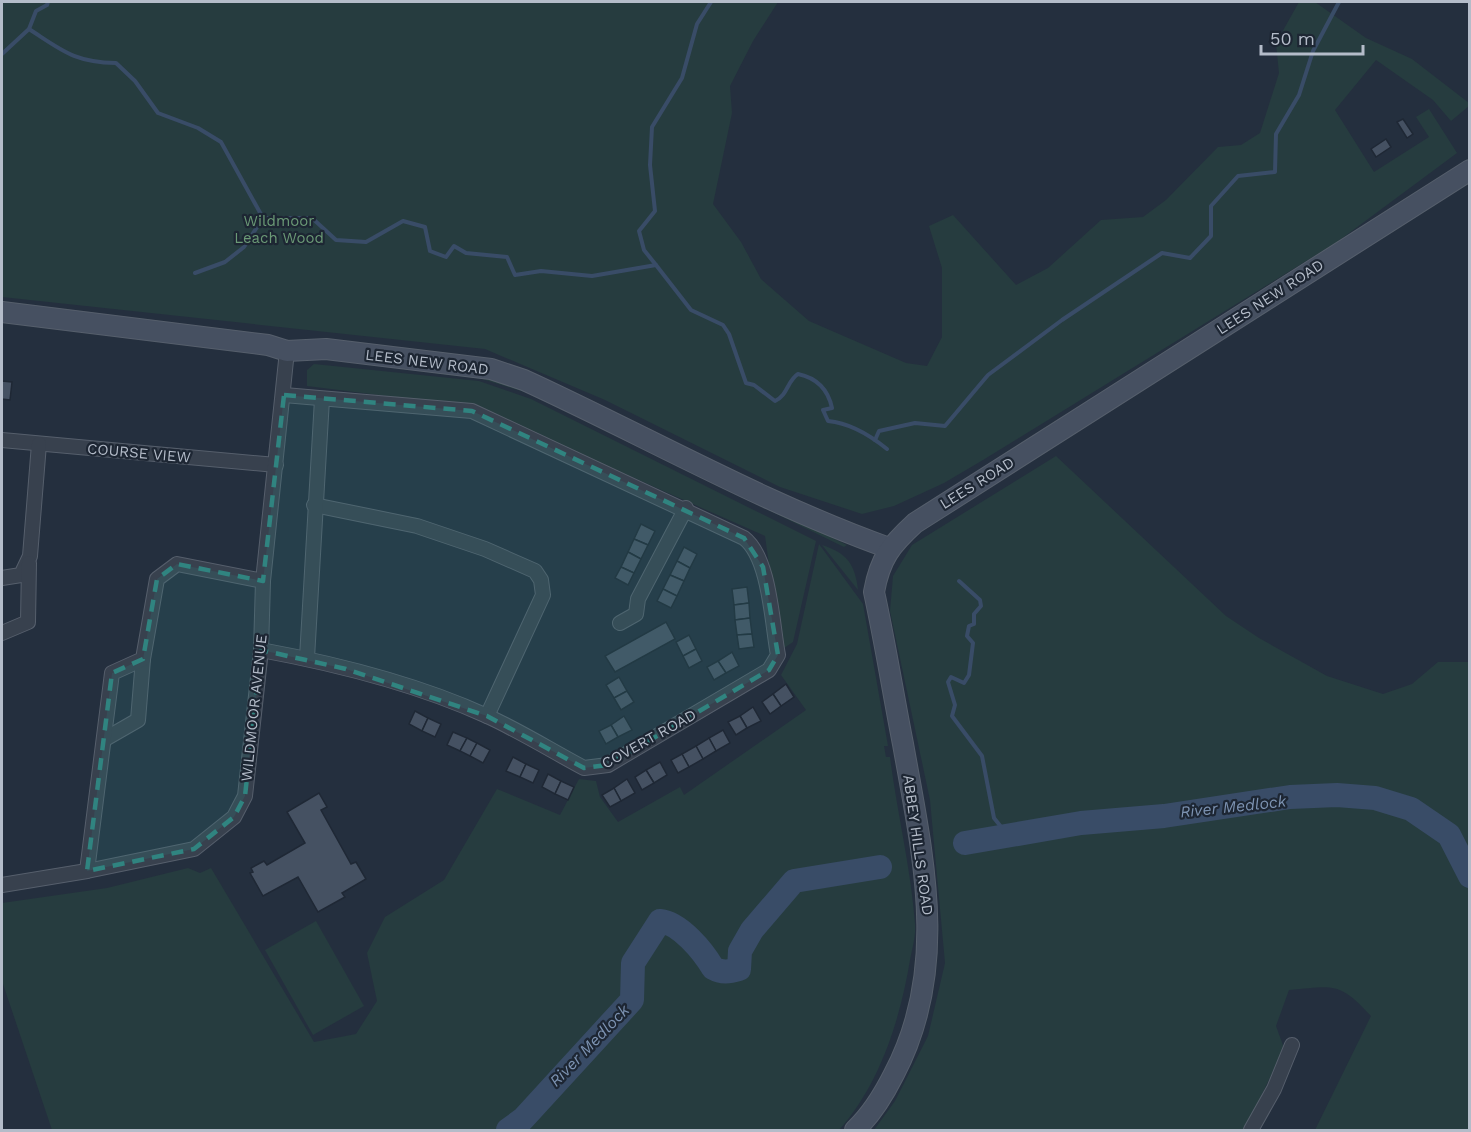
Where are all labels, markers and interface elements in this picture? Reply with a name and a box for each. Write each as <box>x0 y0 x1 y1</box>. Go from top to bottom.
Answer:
scale bar <box>1261 18 1363 56</box>
text: 50 m <box>1270 28 1315 49</box>
park label: Wildmoor Leach Wood <box>234 212 324 247</box>
street label: LEES NEW ROAD <box>1213 256 1327 338</box>
street label: LEES NEW ROAD <box>364 346 490 378</box>
street label: COURSE VIEW <box>86 440 192 466</box>
street label: LEES ROAD <box>936 453 1018 513</box>
street label: WILDMOOR AVENUE <box>237 634 271 782</box>
street label: COVERT ROAD <box>599 706 699 772</box>
street label: ABBEY HILLS ROAD <box>899 774 937 916</box>
water label: River Medlock <box>1179 791 1288 822</box>
water label: River Medlock <box>546 1000 634 1090</box>

